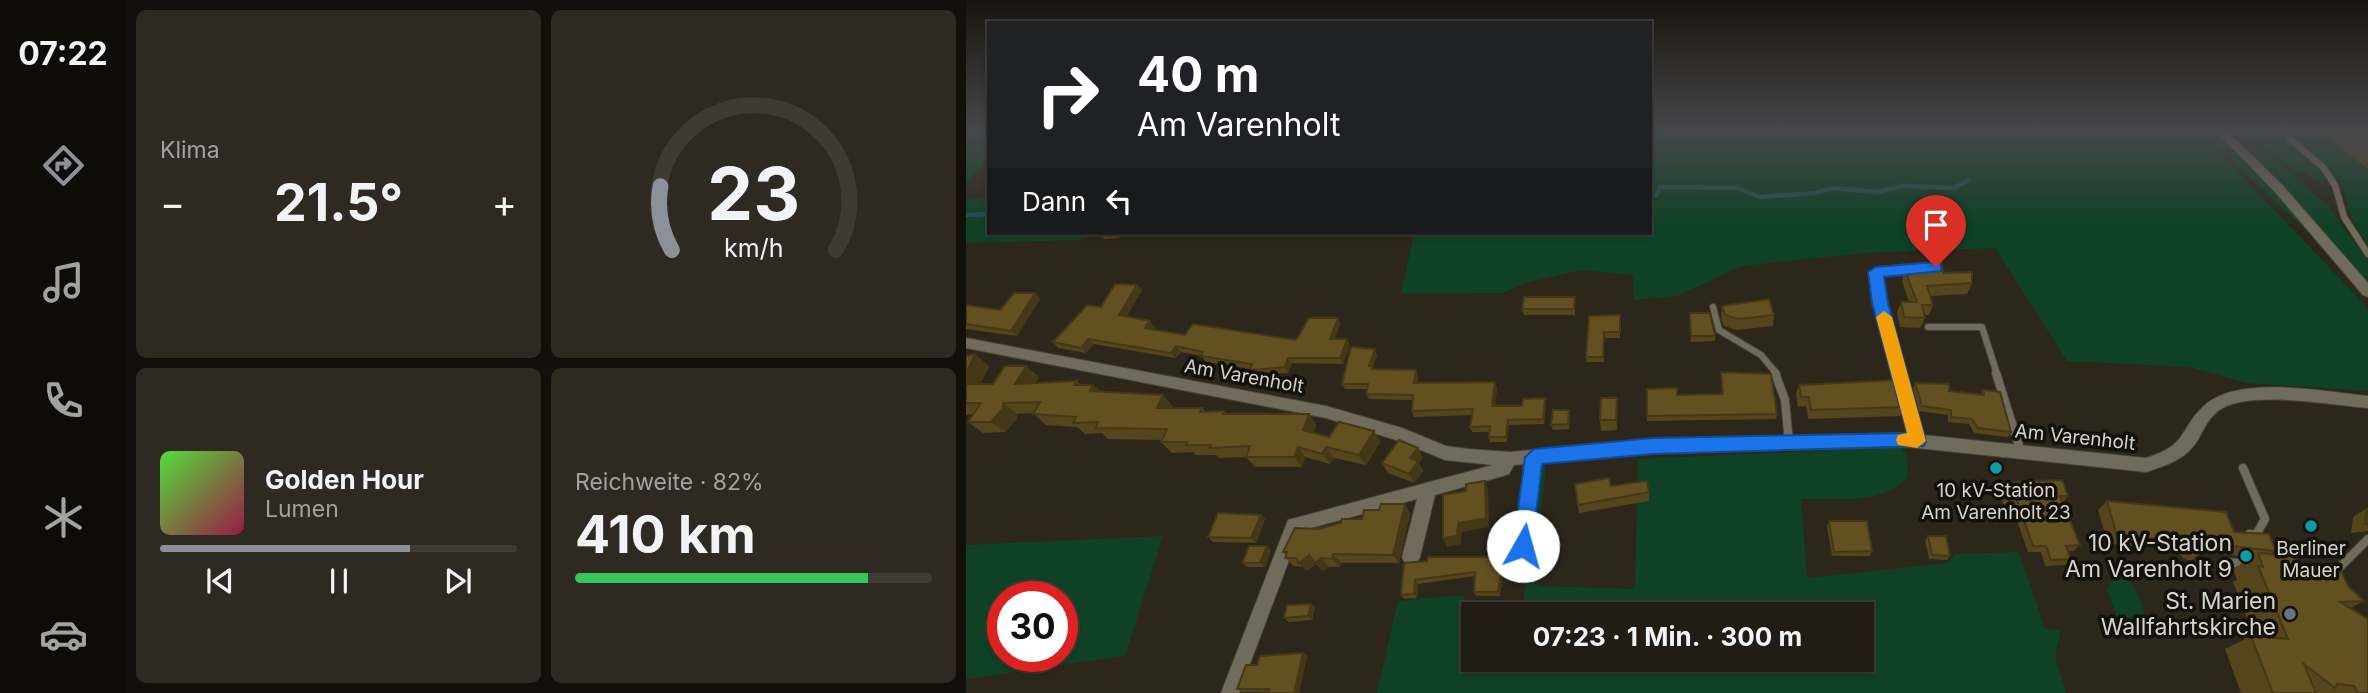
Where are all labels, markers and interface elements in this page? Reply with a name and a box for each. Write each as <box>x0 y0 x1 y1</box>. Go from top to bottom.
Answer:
text: 07:22 <box>18 34 108 73</box>
text: 40 m <box>1137 45 1260 104</box>
icon: right <box>1022 49 1113 140</box>
text: Am Varenholt <box>1137 105 1340 144</box>
text: Klima <box>160 136 220 164</box>
icon: directions <box>39 141 88 190</box>
text: 23 <box>707 149 800 238</box>
text: 21.5° <box>274 171 403 234</box>
text: − <box>160 180 185 226</box>
text: + <box>492 180 517 226</box>
icon: left <box>1100 182 1138 220</box>
text: Dann <box>1022 186 1086 217</box>
pin <box>1906 195 1966 267</box>
icon: arrive <box>1917 206 1955 244</box>
text: km/h <box>724 233 783 263</box>
icon: music <box>39 258 88 307</box>
street label: Am Varenholt <box>1183 354 1305 398</box>
icon: phone <box>39 376 88 425</box>
street label: Am Varenholt <box>2014 419 2136 455</box>
marker: 10 kV-Station Am Varenholt 23 <box>1988 460 2004 476</box>
text: Golden Hour <box>265 464 424 495</box>
text: Reichweite · 82% <box>575 468 764 496</box>
place label: 10 kV-Station Am Varenholt 23 <box>1921 479 2071 524</box>
icon: climate <box>39 493 88 542</box>
text: Lumen <box>265 495 339 523</box>
text: 410 km <box>575 503 756 566</box>
position arrow <box>1486 509 1560 583</box>
marker: Berliner Mauer <box>2303 518 2319 534</box>
place label: 10 kV-Station Am Varenholt 9 <box>2065 529 2232 583</box>
place label: Berliner Mauer <box>2276 537 2346 582</box>
marker: 10 kV-Station Am Varenholt 9 <box>2238 548 2254 564</box>
icon: previous <box>201 562 239 600</box>
icon: pause <box>320 562 358 600</box>
icon: next <box>439 562 477 600</box>
speed limit sign: 30 <box>987 581 1078 672</box>
place label: St. Marien Wallfahrtskirche <box>2101 587 2276 641</box>
marker: St. Marien Wallfahrtskirche <box>2282 606 2298 622</box>
icon: car <box>39 610 88 659</box>
text: 07:23 · 1 Min. · 300 m <box>1533 621 1802 652</box>

